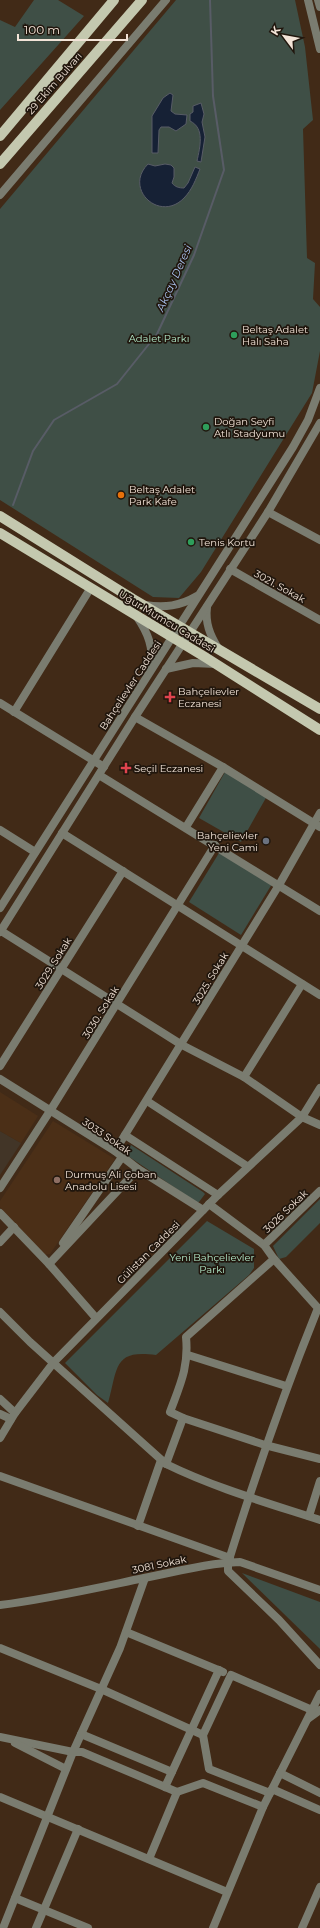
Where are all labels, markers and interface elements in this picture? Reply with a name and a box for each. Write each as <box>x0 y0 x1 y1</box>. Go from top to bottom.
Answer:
scale bar <box>18 16 127 42</box>
north arrow <box>264 16 304 56</box>
text: 100 m <box>24 22 60 37</box>
text: K <box>267 23 284 38</box>
street label: 29 Ekim Bulvarı <box>24 50 85 117</box>
water label: Akçay Deresi <box>153 242 195 314</box>
place label: Beltaş Adalet Halı Saha <box>242 323 308 348</box>
marker: Beltaş Adalet Halı Saha <box>229 330 239 340</box>
park label: Adalet Parkı <box>129 332 189 345</box>
place label: Doğan Seyfi Atlı Stadyumu <box>214 415 285 440</box>
marker: Doğan Seyfi Atlı Stadyumu <box>201 422 211 432</box>
place label: Beltaş Adalet Park Kafe <box>129 483 195 508</box>
marker: Beltaş Adalet Park Kafe <box>116 490 126 500</box>
place label: Tenis Kortu <box>199 536 255 549</box>
marker: Tenis Kortu <box>186 537 196 547</box>
street label: 3021. Sokak <box>252 567 308 606</box>
street label: Uğur Mumcu Caddesi <box>116 588 217 655</box>
street label: Bahçelievler Caddesi <box>97 638 164 732</box>
place label: Bahçelievler Eczanesi <box>178 685 239 710</box>
marker: Bahçelievler Eczanesi <box>165 692 175 702</box>
place label: Seçil Eczanesi <box>134 762 203 775</box>
marker: Seçil Eczanesi <box>121 763 131 773</box>
place label: Bahçelievler Yeni Cami <box>197 829 258 854</box>
marker: Bahçelievler Yeni Cami <box>261 836 271 846</box>
street label: 3029. Sokak <box>32 935 75 992</box>
street label: 3025. Sokak <box>190 950 231 1007</box>
street label: 3030. Sokak <box>79 984 122 1041</box>
street label: 3033 Sokak <box>80 1115 134 1158</box>
place label: Durmuş Ali Çoban Anadolu Lisesi <box>65 1168 156 1193</box>
marker: Durmuş Ali Çoban Anadolu Lisesi <box>52 1175 62 1185</box>
street label: 3026 Sokak <box>260 1187 310 1236</box>
street label: Gülistan Caddesi <box>114 1218 183 1287</box>
park label: Yeni Bahçelievler Parkı <box>169 1251 255 1276</box>
street label: 3081 Sokak <box>131 1552 187 1577</box>

